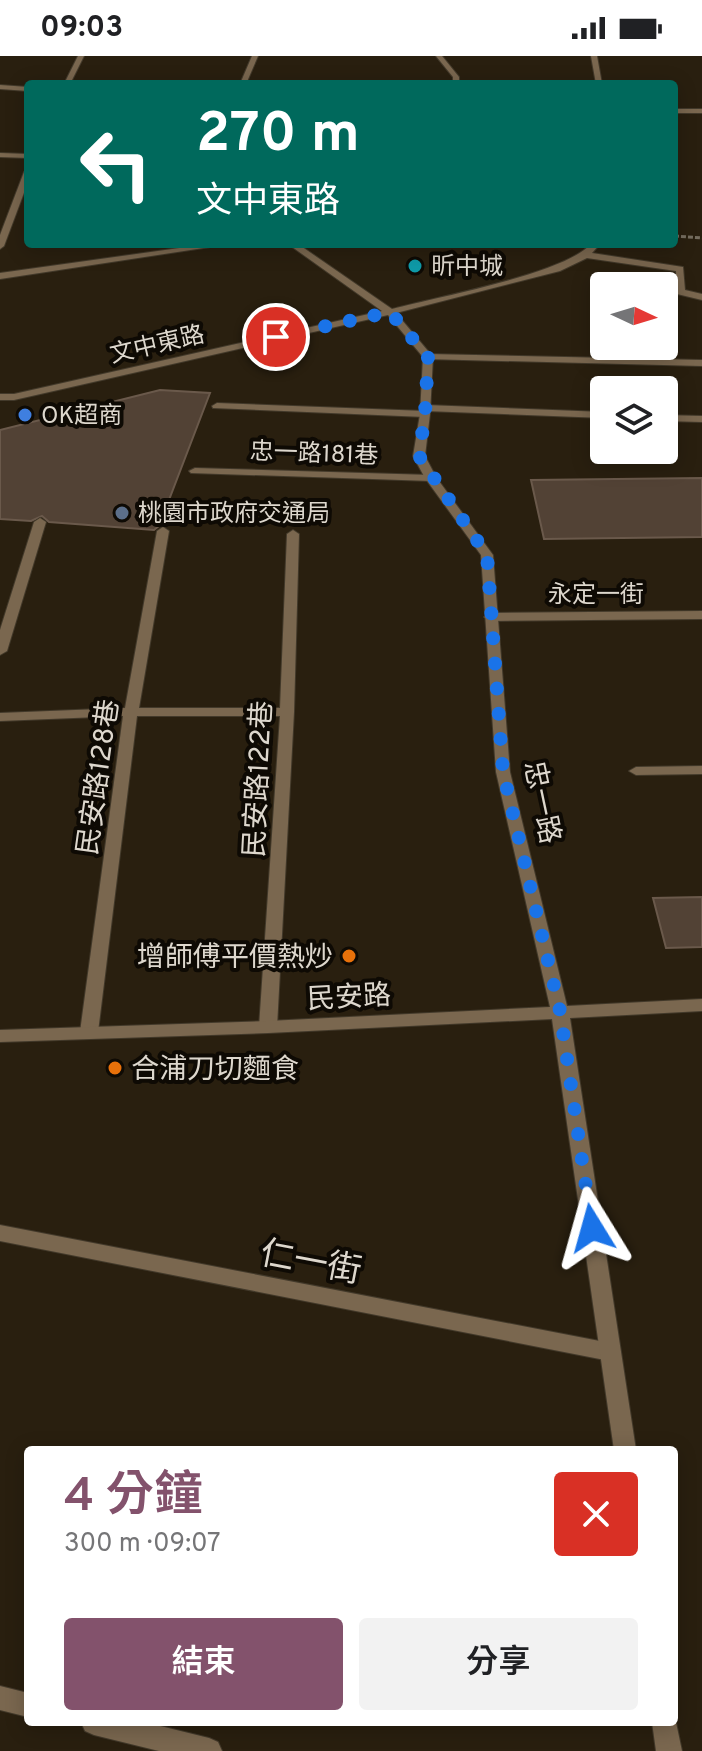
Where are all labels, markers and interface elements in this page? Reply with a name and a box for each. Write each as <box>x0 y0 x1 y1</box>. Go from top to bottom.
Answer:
text: 09:03 <box>40 10 123 47</box>
text: 270 m <box>196 101 360 171</box>
icon: left <box>64 112 168 216</box>
text: 文中東路 <box>196 180 340 226</box>
place label: 昕中城 <box>431 253 503 283</box>
marker: 昕中城 <box>406 257 424 275</box>
north arrow <box>590 272 678 360</box>
map controls <box>590 272 678 464</box>
pin <box>242 303 310 371</box>
icon: arrive <box>254 315 298 359</box>
street label: 文中東路 <box>107 321 208 371</box>
button: layers <box>590 376 678 464</box>
place label: OK超商 <box>41 402 122 432</box>
marker: OK超商 <box>16 406 34 424</box>
street label: 忠一路181巷 <box>249 438 379 472</box>
place label: 桃園市政府交通局 <box>138 500 330 530</box>
marker: 桃園市政府交通局 <box>113 504 131 522</box>
street label: 永定一街 <box>548 581 644 611</box>
street label: 民安路128巷 <box>71 697 129 858</box>
street label: 民安路122巷 <box>238 700 282 858</box>
street label: 忠一路 <box>514 758 566 847</box>
place label: 增師傅平價熱炒 <box>137 941 333 977</box>
marker: 增師傅平價熱炒 <box>340 947 358 965</box>
street label: 民安路 <box>306 979 392 1019</box>
place label: 合浦刀切麵食 <box>131 1053 299 1089</box>
marker: 合浦刀切麵食 <box>106 1059 124 1077</box>
position arrow <box>550 1186 634 1270</box>
street label: 仁一街 <box>256 1234 364 1295</box>
text: 4 分鐘 <box>64 1468 202 1528</box>
button: close <box>554 1472 638 1556</box>
text: 300 m · 09:07 <box>64 1528 220 1561</box>
button: 結束 <box>64 1618 343 1710</box>
button: 分享 <box>359 1618 638 1710</box>

